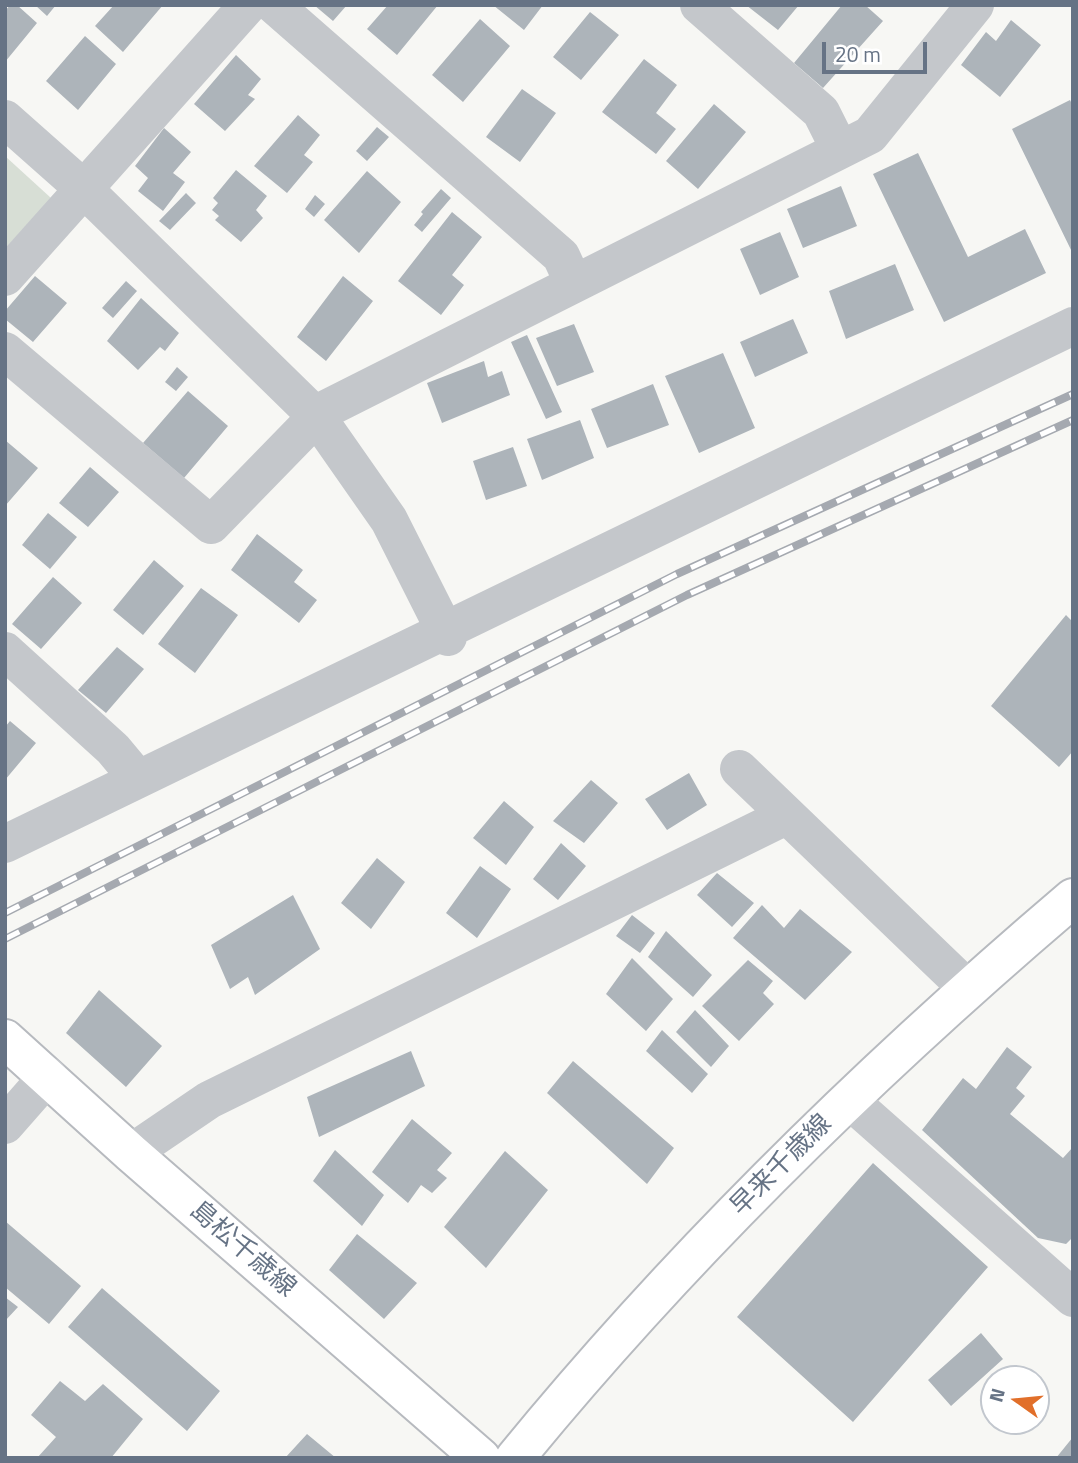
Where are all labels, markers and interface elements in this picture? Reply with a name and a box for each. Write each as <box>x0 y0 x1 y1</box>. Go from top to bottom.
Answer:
scale bar <box>826 28 931 72</box>
text: 20 m <box>835 38 881 70</box>
street label: 早来千歳線 <box>725 1109 839 1223</box>
street label: 島松千歳線 <box>183 1196 301 1304</box>
north arrow <box>980 1365 1050 1435</box>
text: N <box>980 1385 1012 1405</box>

